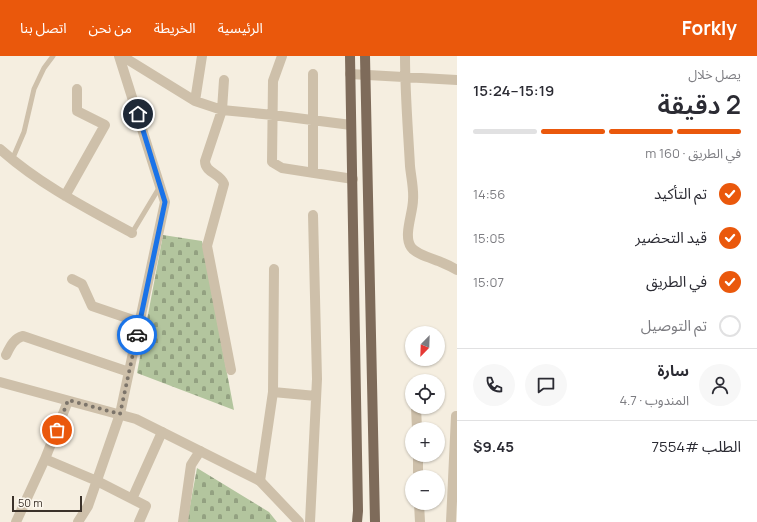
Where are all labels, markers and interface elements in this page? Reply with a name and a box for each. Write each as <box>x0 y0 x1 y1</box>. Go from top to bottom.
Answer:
text: Forkly <box>682 15 737 41</box>
text: اتصل بنا <box>20 18 66 37</box>
text: من نحن <box>88 18 132 37</box>
text: الخريطة <box>154 18 196 37</box>
text: الرئيسية <box>218 18 263 37</box>
text: يصل خلال <box>688 65 741 83</box>
text: 15:19–15:24 <box>473 80 554 101</box>
text: 2 دقيقة <box>657 86 741 122</box>
pin <box>121 97 155 131</box>
icon: home <box>127 103 149 125</box>
text: في الطريق · 160 m <box>645 144 741 162</box>
text: تم التأكيد <box>654 183 707 204</box>
icon: check <box>719 183 741 205</box>
text: 14:56 <box>473 185 505 203</box>
text: قيد التحضير <box>635 227 707 248</box>
icon: check <box>719 227 741 249</box>
text: 15:05 <box>473 229 505 247</box>
text: في الطريق <box>646 271 707 292</box>
icon: check <box>719 271 741 293</box>
text: 15:07 <box>473 273 504 291</box>
courier <box>117 315 157 355</box>
text: تم التوصيل <box>641 315 707 336</box>
icon: car <box>126 324 148 346</box>
north arrow <box>405 326 445 366</box>
map controls <box>405 326 445 510</box>
text: سارة <box>657 360 689 381</box>
button: phone <box>473 364 515 406</box>
button: chat <box>525 364 567 406</box>
button: person <box>699 364 741 406</box>
button: locate <box>405 374 445 414</box>
text: المندوب · 4.7 <box>620 391 689 409</box>
pin <box>40 413 74 447</box>
icon: bag <box>46 419 68 441</box>
button: + <box>405 422 445 462</box>
text: $9.45 <box>473 436 514 457</box>
text: الطلب #7554 <box>651 436 741 457</box>
button: − <box>405 470 445 510</box>
scale bar <box>12 494 82 513</box>
text: 50 m <box>18 495 43 510</box>

